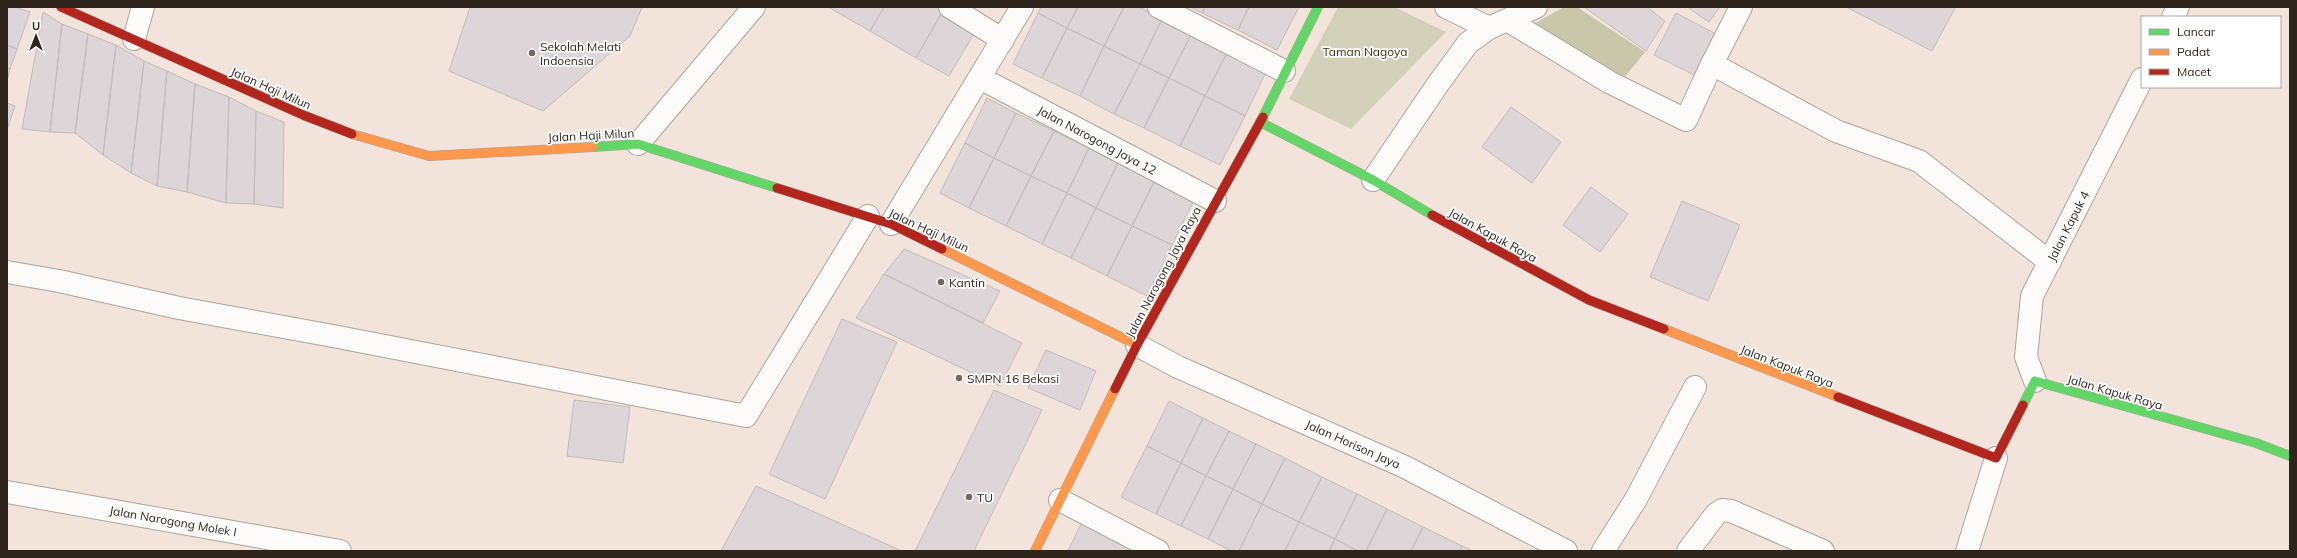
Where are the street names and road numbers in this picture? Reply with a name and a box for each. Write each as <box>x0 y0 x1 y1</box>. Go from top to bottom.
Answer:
street label: Jalan Haji Milun <box>228 64 314 112</box>
street label: Jalan Narogong Jaya 12 <box>1035 102 1159 178</box>
street label: Jalan Haji Milun <box>547 125 635 145</box>
street label: Jalan Kapuk 4 <box>2044 188 2092 264</box>
street label: Jalan Narogong Jaya Raya <box>1122 204 1204 340</box>
street label: Jalan Haji Milun <box>887 205 971 255</box>
street label: Jalan Kapuk Raya <box>1446 205 1540 265</box>
street label: Jalan Kapuk Raya <box>1738 341 1836 391</box>
street label: Jalan Kapuk Raya <box>2066 371 2164 413</box>
street label: Jalan Horison Jaya <box>1303 416 1403 472</box>
street label: Jalan Narogong Molek I <box>108 502 238 540</box>

